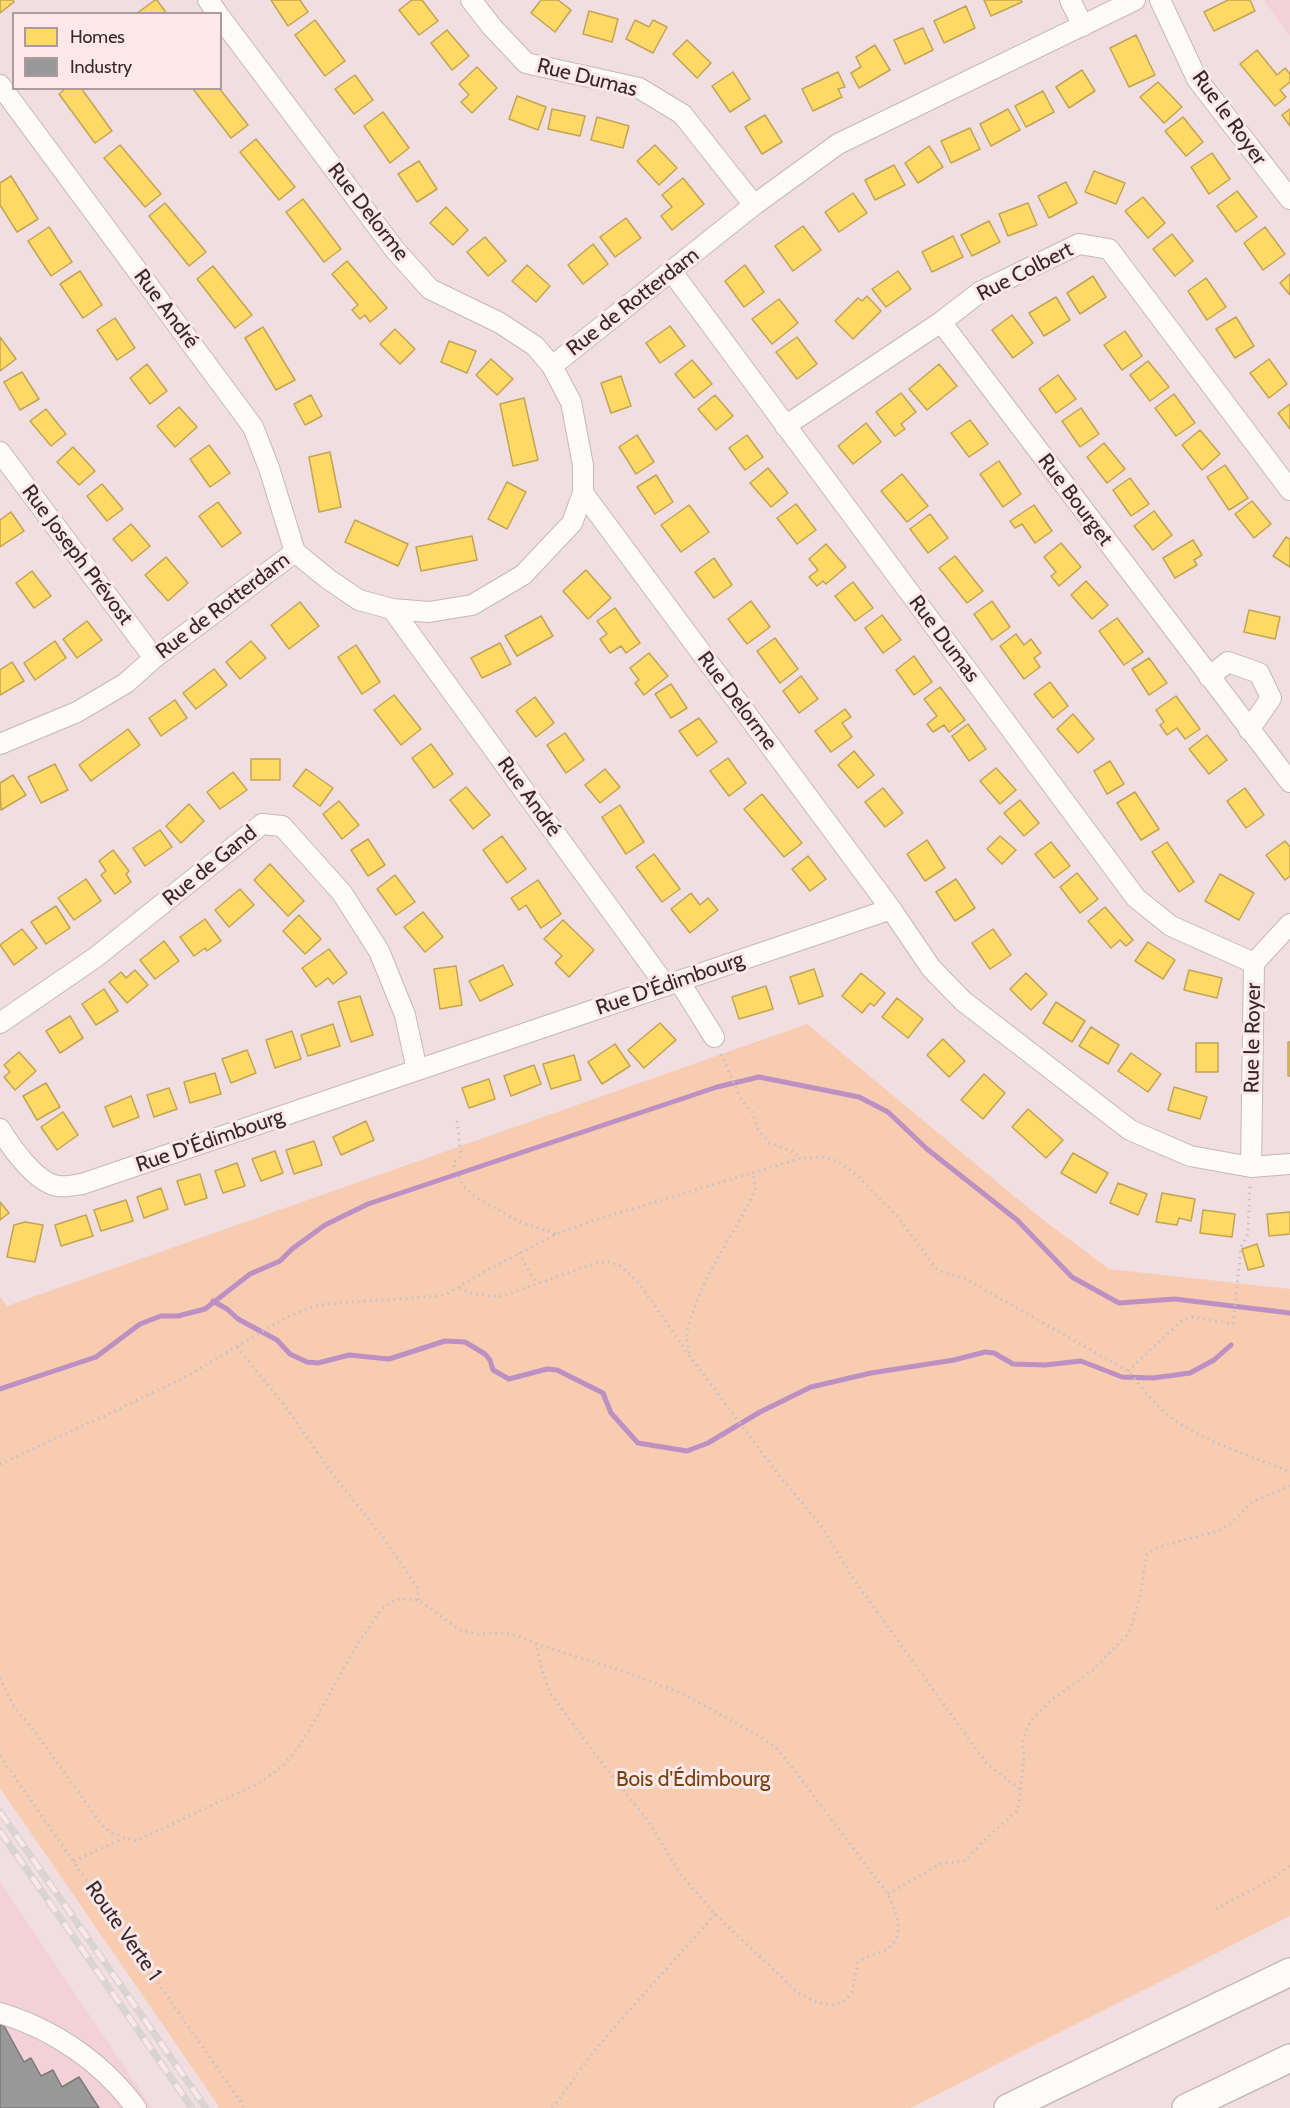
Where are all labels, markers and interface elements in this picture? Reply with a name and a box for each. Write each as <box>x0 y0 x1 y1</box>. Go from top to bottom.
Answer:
legend <box>12 12 222 90</box>
text: Homes <box>70 26 125 48</box>
street label: Rue Dumas <box>534 53 640 103</box>
text: Industry <box>70 56 132 78</box>
street label: Rue le Royer <box>1186 66 1272 170</box>
street label: Rue Delorme <box>322 158 414 266</box>
street label: Rue Colbert <box>973 237 1077 307</box>
street label: Rue de Rotterdam <box>562 243 704 361</box>
street label: Rue André <box>128 265 204 353</box>
street label: Rue Bourget <box>1032 449 1118 551</box>
street label: Rue Joseph Prévost <box>16 480 138 630</box>
street label: Rue de Rotterdam <box>151 547 295 665</box>
street label: Rue Dumas <box>903 591 985 687</box>
street label: Rue Delorme <box>692 647 782 755</box>
street label: Rue André <box>492 752 566 842</box>
street label: Rue de Gand <box>158 820 262 912</box>
street label: Rue D'Édimbourg <box>593 947 747 1021</box>
street label: Rue le Royer <box>1239 982 1267 1094</box>
street label: Rue D'Édimbourg <box>133 1104 287 1178</box>
park label: Bois d'Édimbourg <box>616 1767 770 1793</box>
street label: Route Verte 1 <box>80 1876 166 1986</box>

